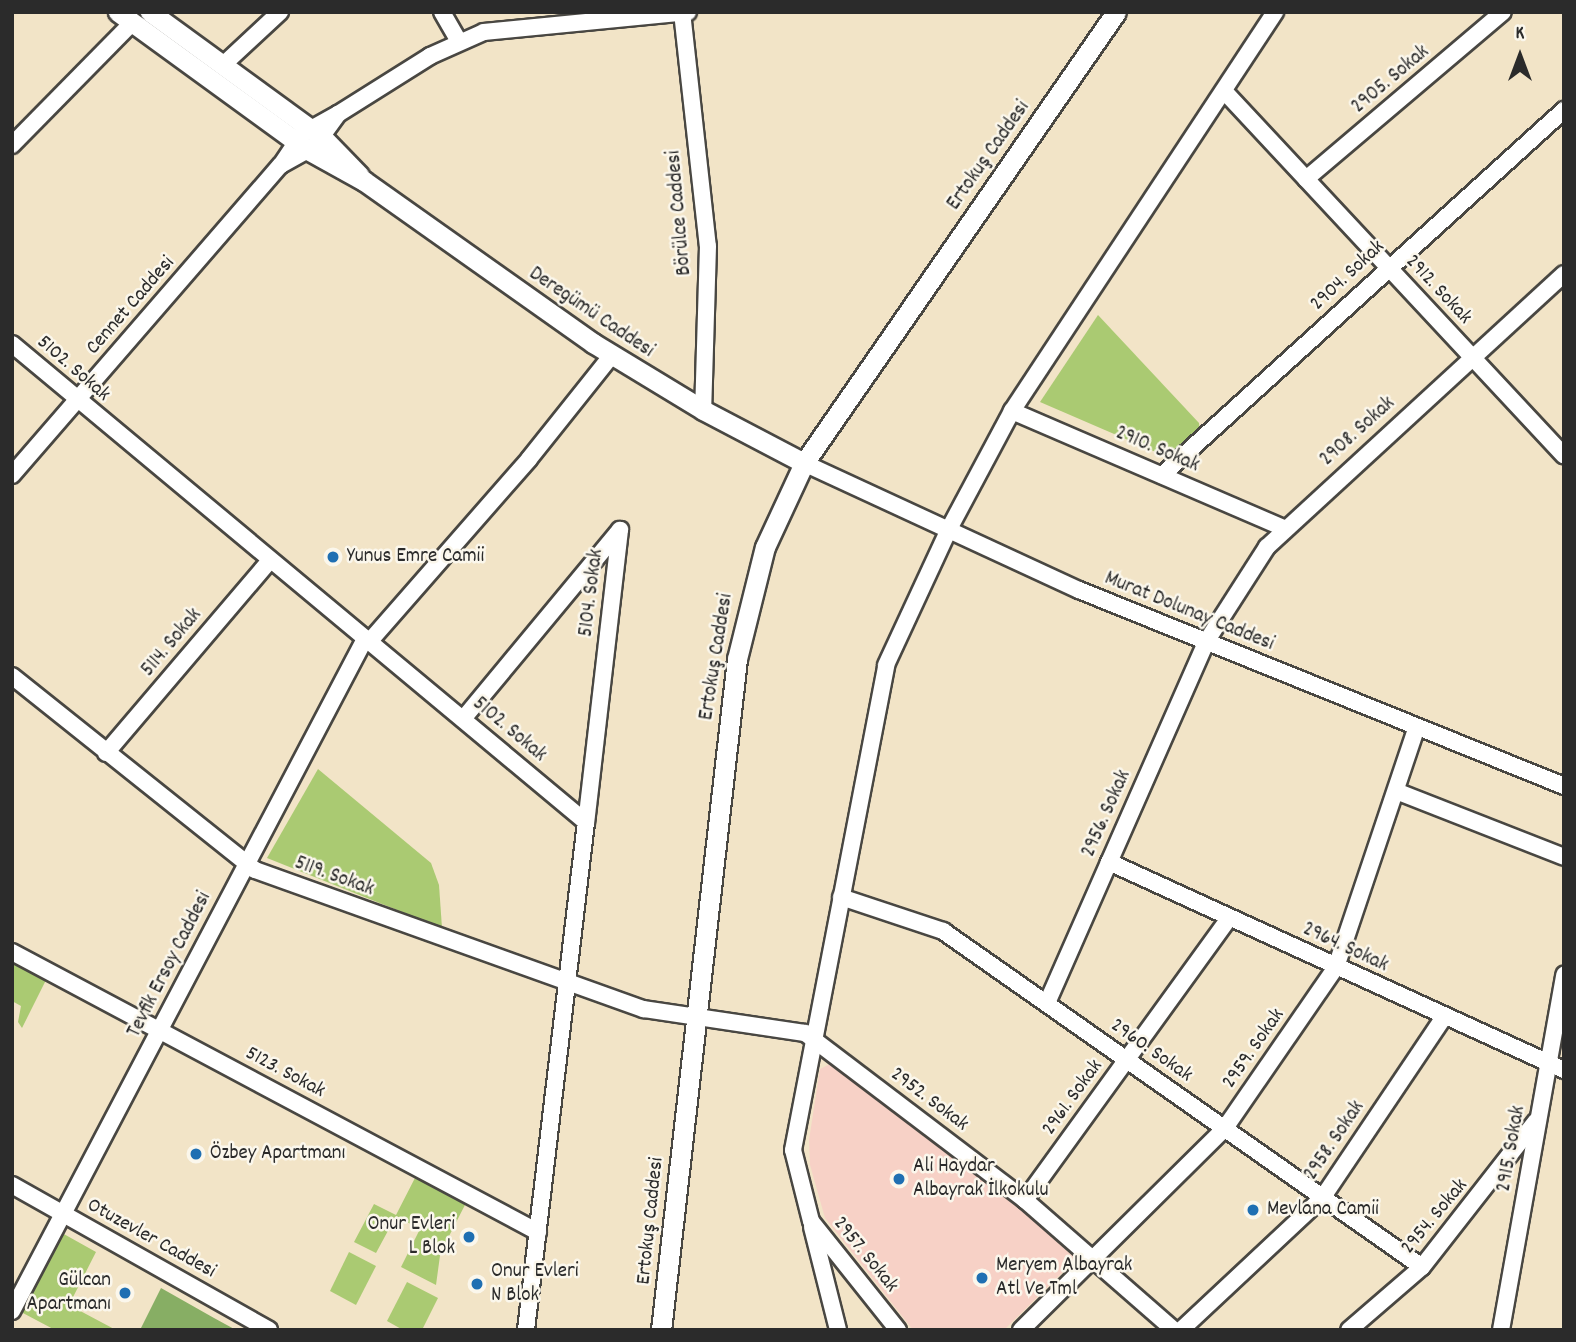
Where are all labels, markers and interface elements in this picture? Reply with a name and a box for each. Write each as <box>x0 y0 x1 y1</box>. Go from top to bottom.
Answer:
north arrow <box>1485 21 1555 91</box>
text: K <box>1516 21 1524 48</box>
street label: 2905. Sokak <box>1347 40 1435 120</box>
street label: Ertokuş Caddesi <box>942 96 1036 216</box>
street label: Börülce Caddesi <box>662 149 698 277</box>
street label: 2904. Sokak <box>1305 235 1391 317</box>
street label: 2912. Sokak <box>1399 250 1477 330</box>
street label: Cennet Caddesi <box>81 251 181 361</box>
street label: Deregümü Caddesi <box>524 262 658 364</box>
street label: 5102. Sokak <box>31 330 115 408</box>
street label: 2908. Sokak <box>1315 392 1401 472</box>
street label: 2910. Sokak <box>1111 421 1203 479</box>
place label: Yunus Emre Camii <box>347 544 484 570</box>
street label: 5104. Sokak <box>574 548 610 638</box>
marker: Yunus Emre Camii <box>325 549 341 565</box>
street label: Murat Dolunay Caddesi <box>1101 567 1277 657</box>
street label: Ertokuş Caddesi <box>695 592 739 722</box>
street label: 5114. Sokak <box>136 604 208 682</box>
street label: 5102. Sokak <box>467 692 551 768</box>
street label: 2956. Sokak <box>1077 766 1137 862</box>
street label: 5119. Sokak <box>291 851 377 903</box>
street label: Tevfik Ersoy Caddesi <box>122 888 218 1042</box>
street label: 2964. Sokak <box>1298 917 1392 979</box>
street label: 2959. Sokak <box>1217 1004 1291 1094</box>
street label: 2960. Sokak <box>1105 1014 1197 1088</box>
street label: 5123. Sokak <box>241 1042 329 1104</box>
street label: 2961. Sokak <box>1037 1055 1109 1141</box>
street label: 2952. Sokak <box>885 1062 973 1138</box>
street label: 2958. Sokak <box>1299 1096 1371 1186</box>
street label: 2915. Sokak <box>1492 1104 1532 1194</box>
place label: Özbey Apartmanı <box>210 1141 345 1167</box>
marker: Özbey Apartmanı <box>188 1146 204 1162</box>
place label: Ali Haydar Albayrak İlkokulu <box>913 1154 1049 1204</box>
street label: Ertokuş Caddesi <box>632 1156 670 1286</box>
marker: Ali Haydar Albayrak İlkokulu <box>891 1171 907 1187</box>
street label: 2954. Sokak <box>1396 1174 1474 1260</box>
street label: Otuzevler Caddesi <box>82 1193 220 1285</box>
place label: Mevlana Camii <box>1267 1197 1379 1223</box>
marker: Mevlana Camii <box>1245 1202 1261 1218</box>
place label: Onur Evleri L Blok <box>367 1212 455 1262</box>
street label: 2957. Sokak <box>827 1212 903 1298</box>
marker: Onur Evleri L Blok <box>461 1229 477 1245</box>
place label: Meryem Albayrak Atl Ve Tml <box>996 1253 1132 1303</box>
place label: Onur Evleri N Blok <box>491 1259 579 1309</box>
place label: Gülcan Apartmanı <box>27 1268 111 1318</box>
marker: Meryem Albayrak Atl Ve Tml <box>974 1270 990 1286</box>
marker: Onur Evleri N Blok <box>469 1276 485 1292</box>
marker: Gülcan Apartmanı <box>117 1285 133 1301</box>

